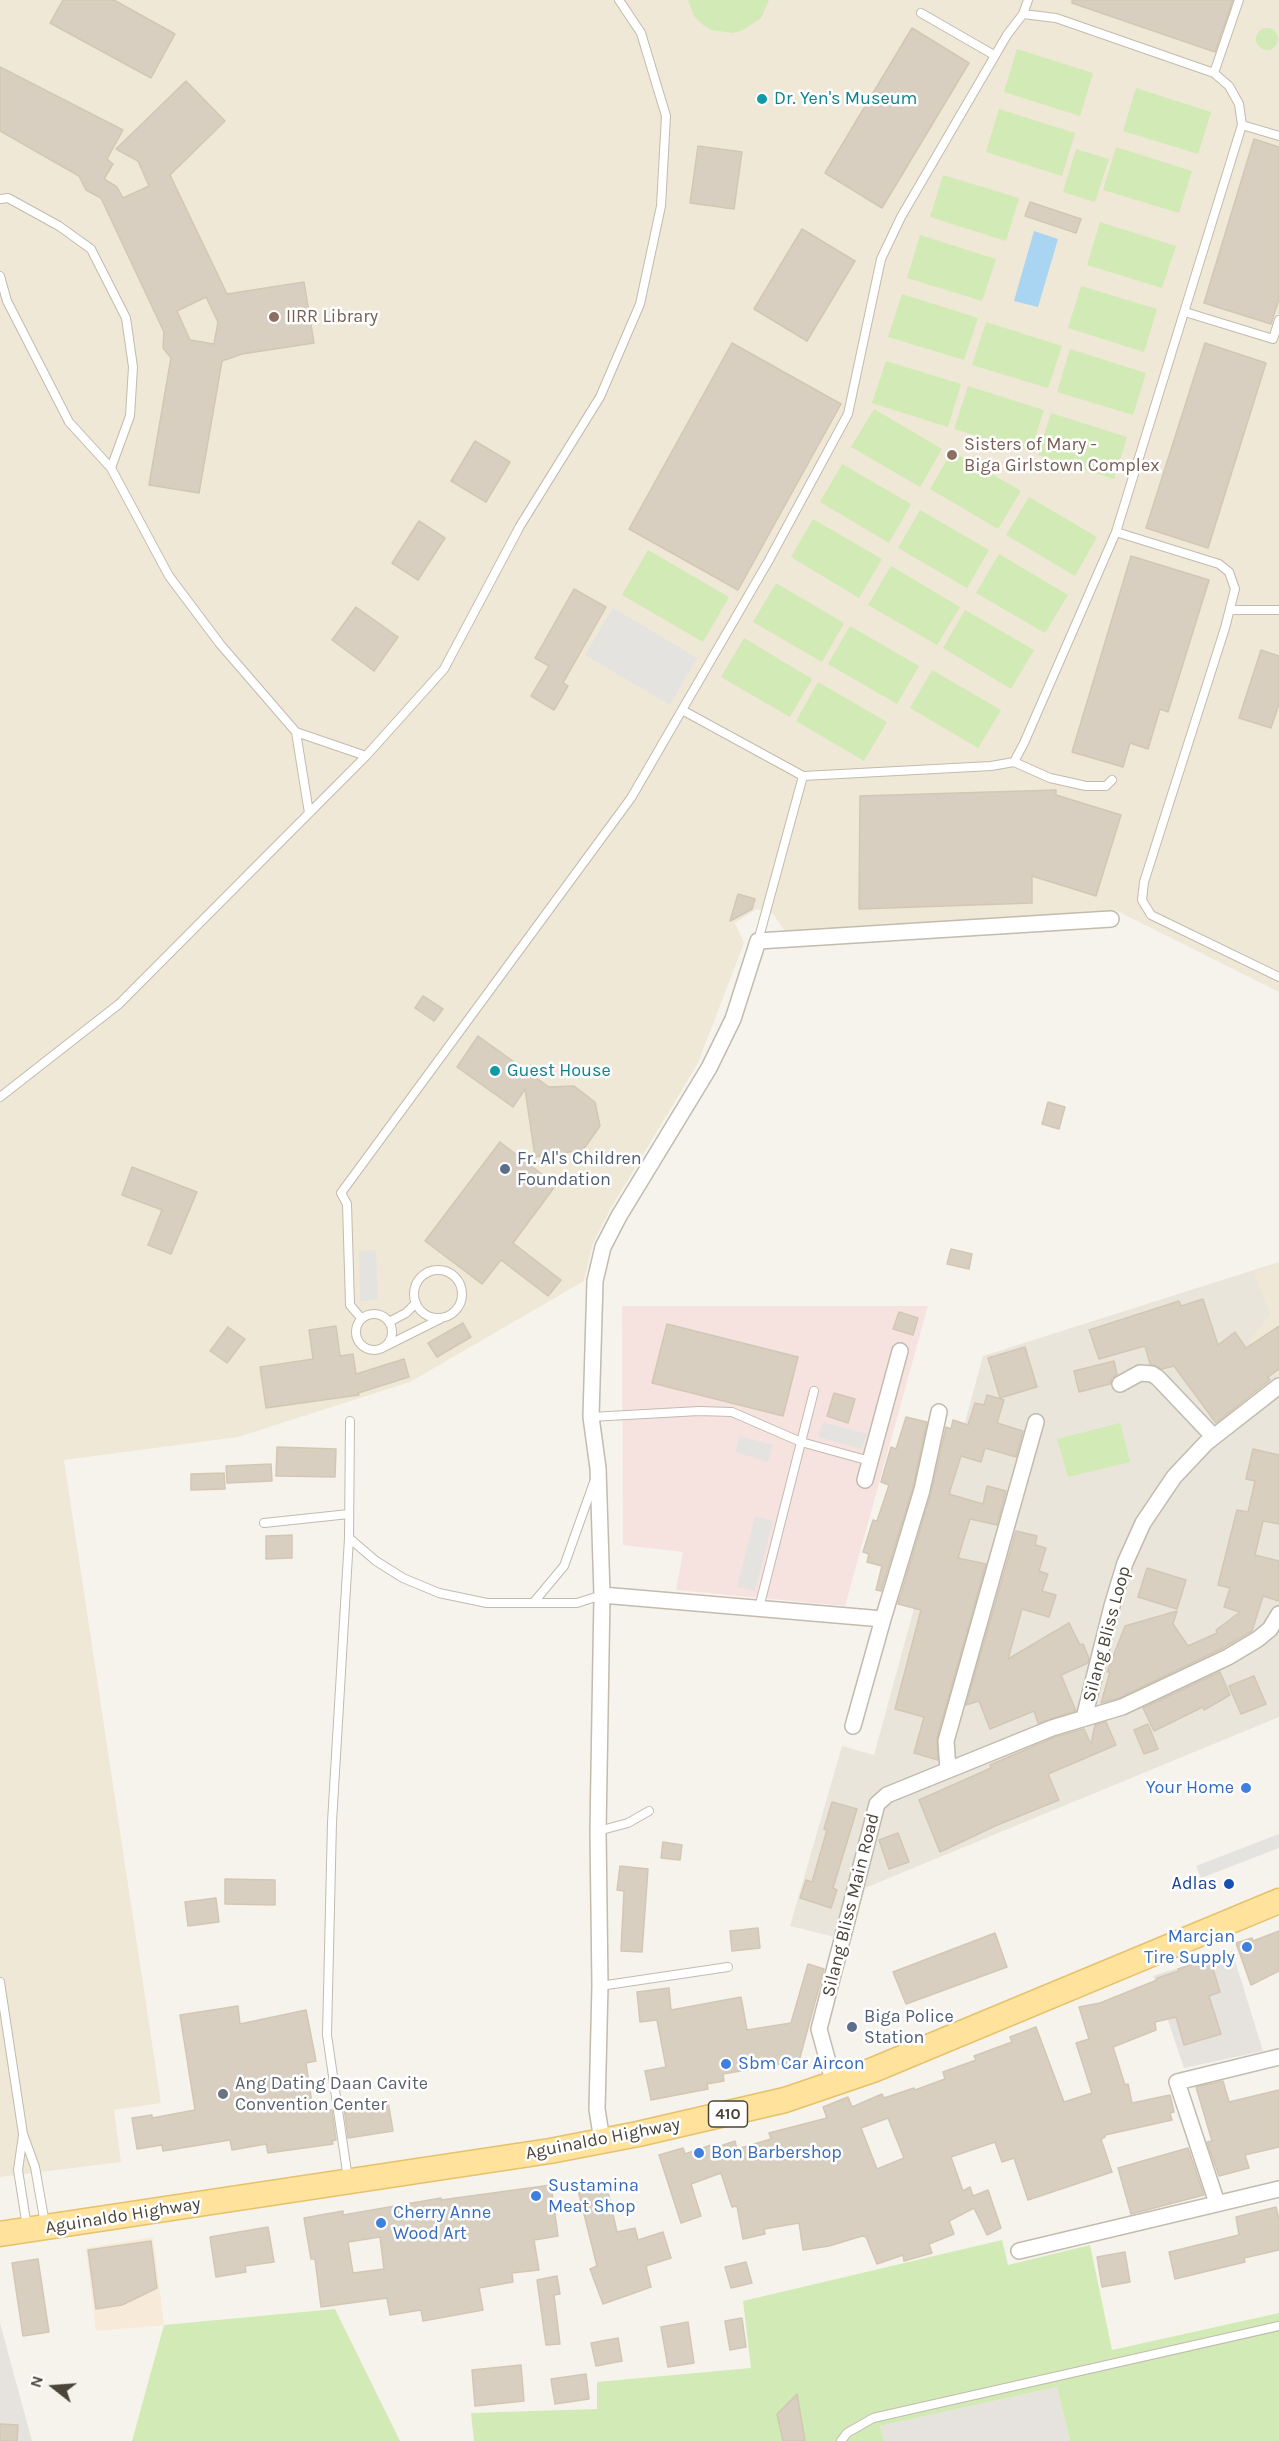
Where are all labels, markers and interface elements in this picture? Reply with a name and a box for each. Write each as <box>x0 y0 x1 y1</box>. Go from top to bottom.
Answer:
place label: Dr. Yen's Museum <box>774 88 917 110</box>
marker: Dr. Yen's Museum <box>755 92 769 106</box>
place label: IIRR Library <box>286 306 378 328</box>
marker: IIRR Library <box>267 310 281 324</box>
place label: Sisters of Mary - Biga Girlstown Complex <box>964 434 1159 476</box>
marker: Sisters of Mary - Biga Girlstown Complex <box>945 448 959 462</box>
place label: Guest House <box>507 1060 611 1082</box>
marker: Guest House <box>488 1064 502 1078</box>
place label: Fr. Al's Children Foundation <box>517 1148 642 1190</box>
marker: Fr. Al's Children Foundation <box>498 1162 512 1176</box>
street label: Silang Bliss Loop <box>1078 1564 1136 1704</box>
place label: Your Home <box>1146 1777 1234 1799</box>
marker: Your Home <box>1239 1781 1253 1795</box>
street label: Silang Bliss Main Road <box>818 1811 884 1999</box>
place label: Adlas <box>1172 1873 1217 1895</box>
marker: Adlas <box>1222 1877 1236 1891</box>
place label: Marcjan Tire Supply <box>1144 1926 1235 1968</box>
marker: Marcjan Tire Supply <box>1240 1940 1254 1954</box>
place label: Biga Police Station <box>864 2006 954 2048</box>
marker: Biga Police Station <box>845 2020 859 2034</box>
place label: Sbm Car Aircon <box>738 2053 865 2075</box>
marker: Sbm Car Aircon <box>719 2057 733 2071</box>
place label: Ang Dating Daan Cavite Convention Center <box>235 2073 428 2116</box>
marker: Ang Dating Daan Cavite Convention Center <box>216 2087 230 2101</box>
road number: 410 <box>708 2101 748 2127</box>
street label: Aguinaldo Highway <box>524 2113 682 2165</box>
place label: Bon Barbershop <box>711 2142 842 2164</box>
marker: Bon Barbershop <box>692 2146 706 2160</box>
place label: Sustamina Meat Shop <box>548 2175 639 2218</box>
marker: Sustamina Meat Shop <box>529 2189 543 2203</box>
street label: Aguinaldo Highway <box>44 2193 202 2239</box>
place label: Cherry Anne Wood Art <box>393 2202 491 2244</box>
marker: Cherry Anne Wood Art <box>374 2216 388 2230</box>
north arrow <box>24 2357 84 2417</box>
text: N <box>26 2373 47 2390</box>

